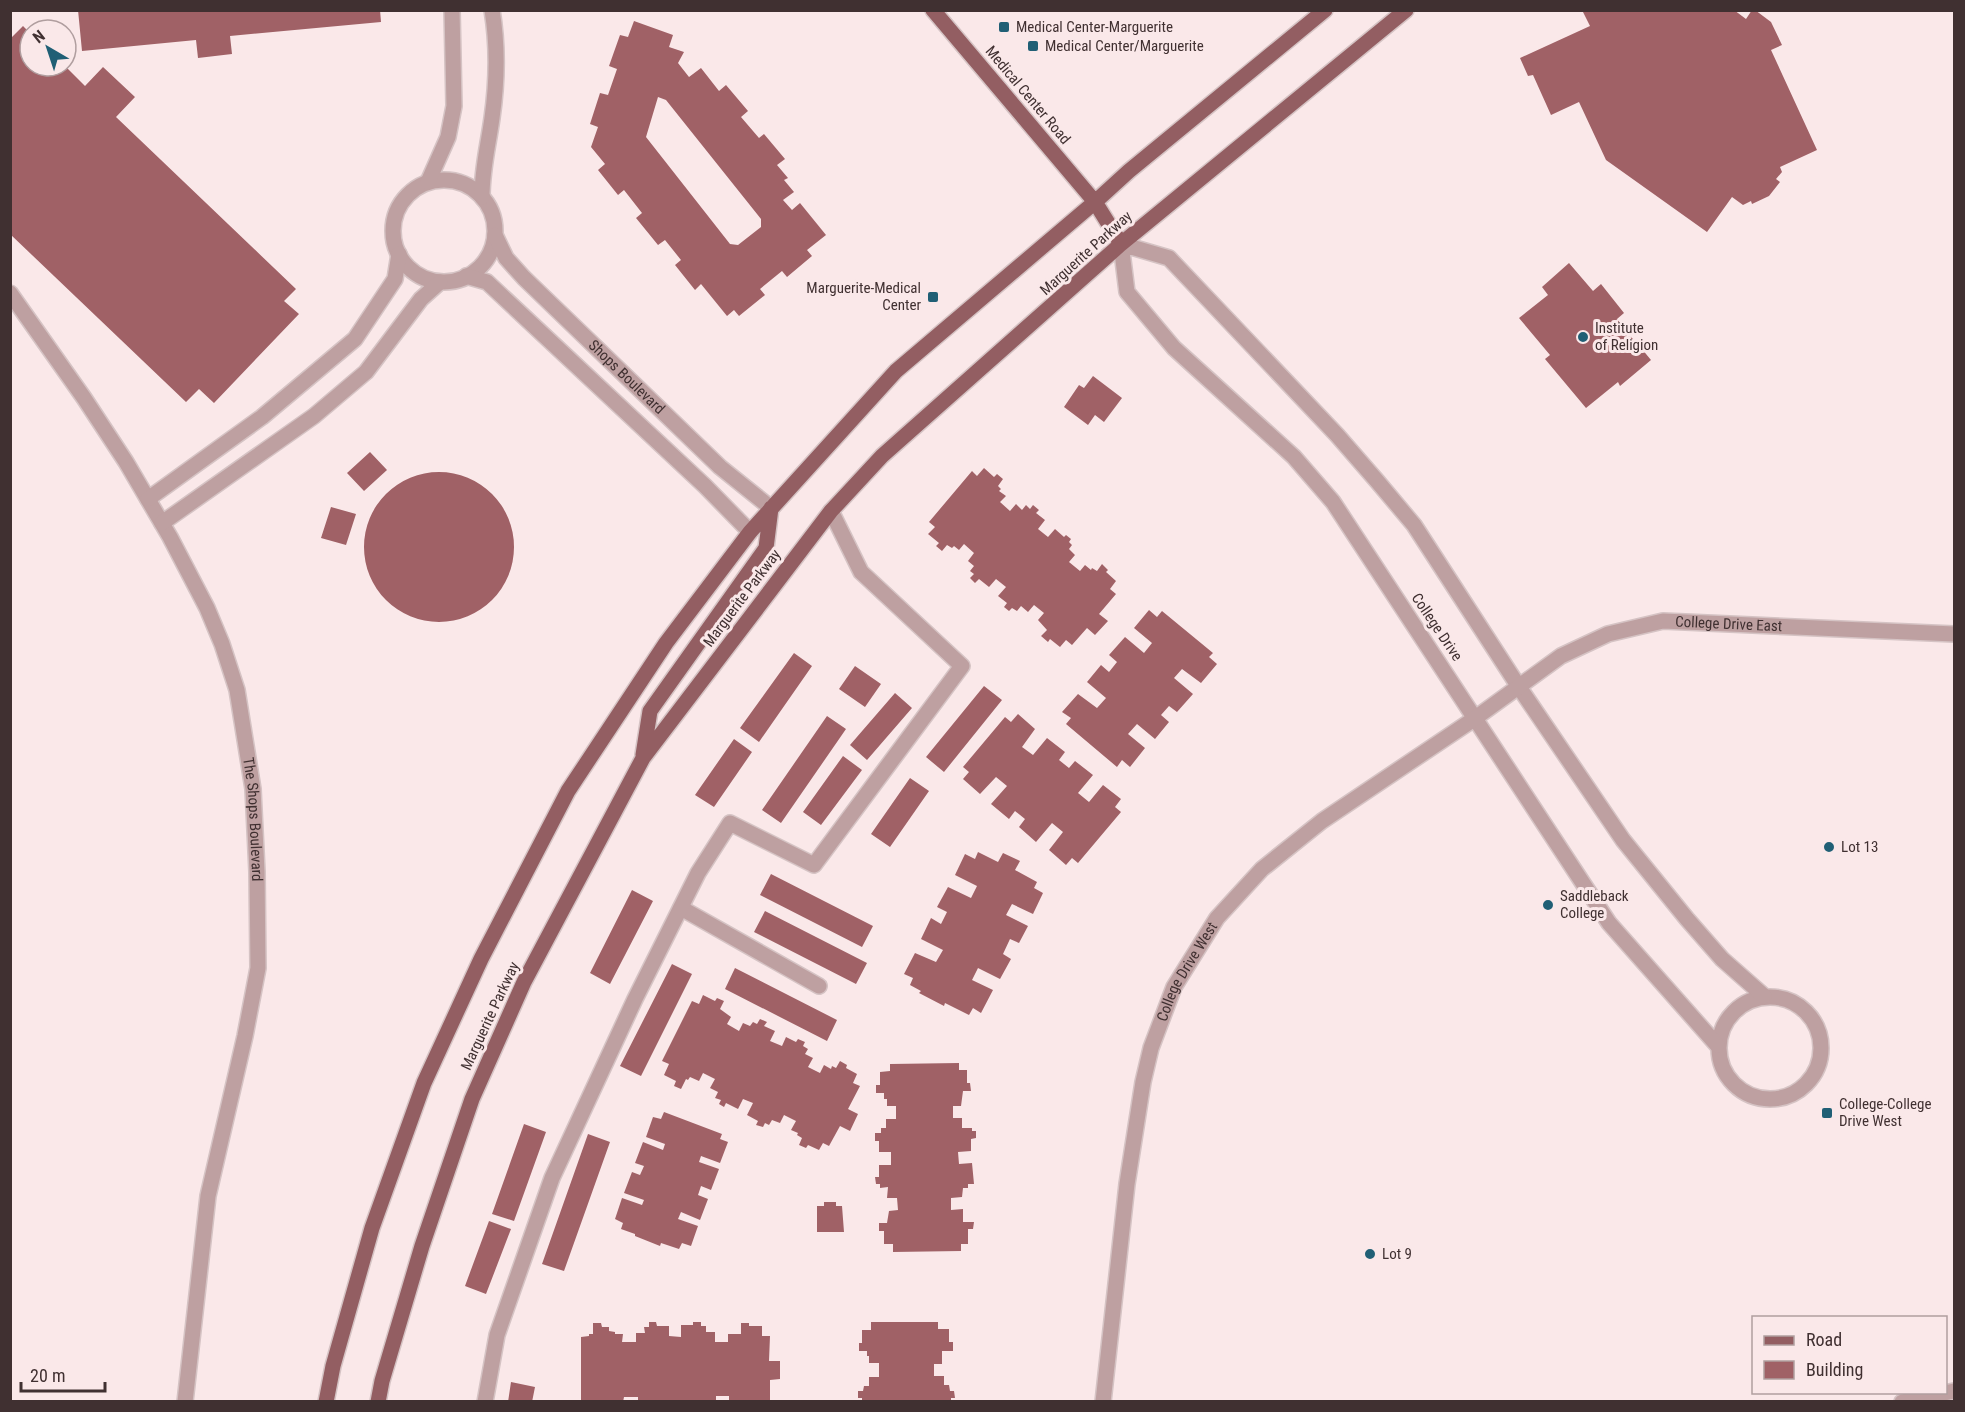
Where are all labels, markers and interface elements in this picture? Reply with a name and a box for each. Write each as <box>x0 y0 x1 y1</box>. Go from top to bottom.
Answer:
north arrow <box>18 18 78 78</box>
place label: Medical Center-Marguerite <box>1016 18 1173 36</box>
marker: Medical Center-Marguerite <box>997 20 1011 34</box>
text: N <box>29 26 49 47</box>
place label: Medical Center/Marguerite <box>1045 37 1204 55</box>
marker: Medical Center/Marguerite <box>1026 39 1040 53</box>
street label: Medical Center Road <box>982 42 1074 148</box>
street label: Marguerite Parkway <box>1036 207 1136 299</box>
place label: Marguerite-Medical Center <box>806 279 921 314</box>
marker: Marguerite-Medical Center <box>926 290 940 304</box>
place label: Institute of Religion <box>1595 319 1658 354</box>
marker: Institute of Religion <box>1576 330 1590 344</box>
street label: Shops Boulevard <box>585 336 669 418</box>
street label: Marguerite Parkway <box>699 546 785 650</box>
street label: College Drive <box>1408 590 1466 664</box>
street label: College Drive East <box>1675 613 1783 635</box>
street label: The Shops Boulevard <box>239 756 266 882</box>
place label: Lot 13 <box>1841 838 1878 856</box>
marker: Lot 13 <box>1822 840 1836 854</box>
place label: Saddleback College <box>1560 887 1629 922</box>
marker: Saddleback College <box>1541 898 1555 912</box>
street label: College Drive West <box>1153 919 1221 1024</box>
street label: Marguerite Parkway <box>457 959 523 1073</box>
place label: College-College Drive West <box>1839 1095 1931 1130</box>
marker: College-College Drive West <box>1820 1106 1834 1120</box>
place label: Lot 9 <box>1382 1245 1412 1263</box>
marker: Lot 9 <box>1363 1247 1377 1261</box>
legend <box>1752 1316 1947 1394</box>
text: Road <box>1806 1329 1842 1350</box>
scale bar <box>21 1355 105 1393</box>
text: Building <box>1806 1359 1863 1380</box>
text: 20 m <box>30 1365 65 1386</box>

